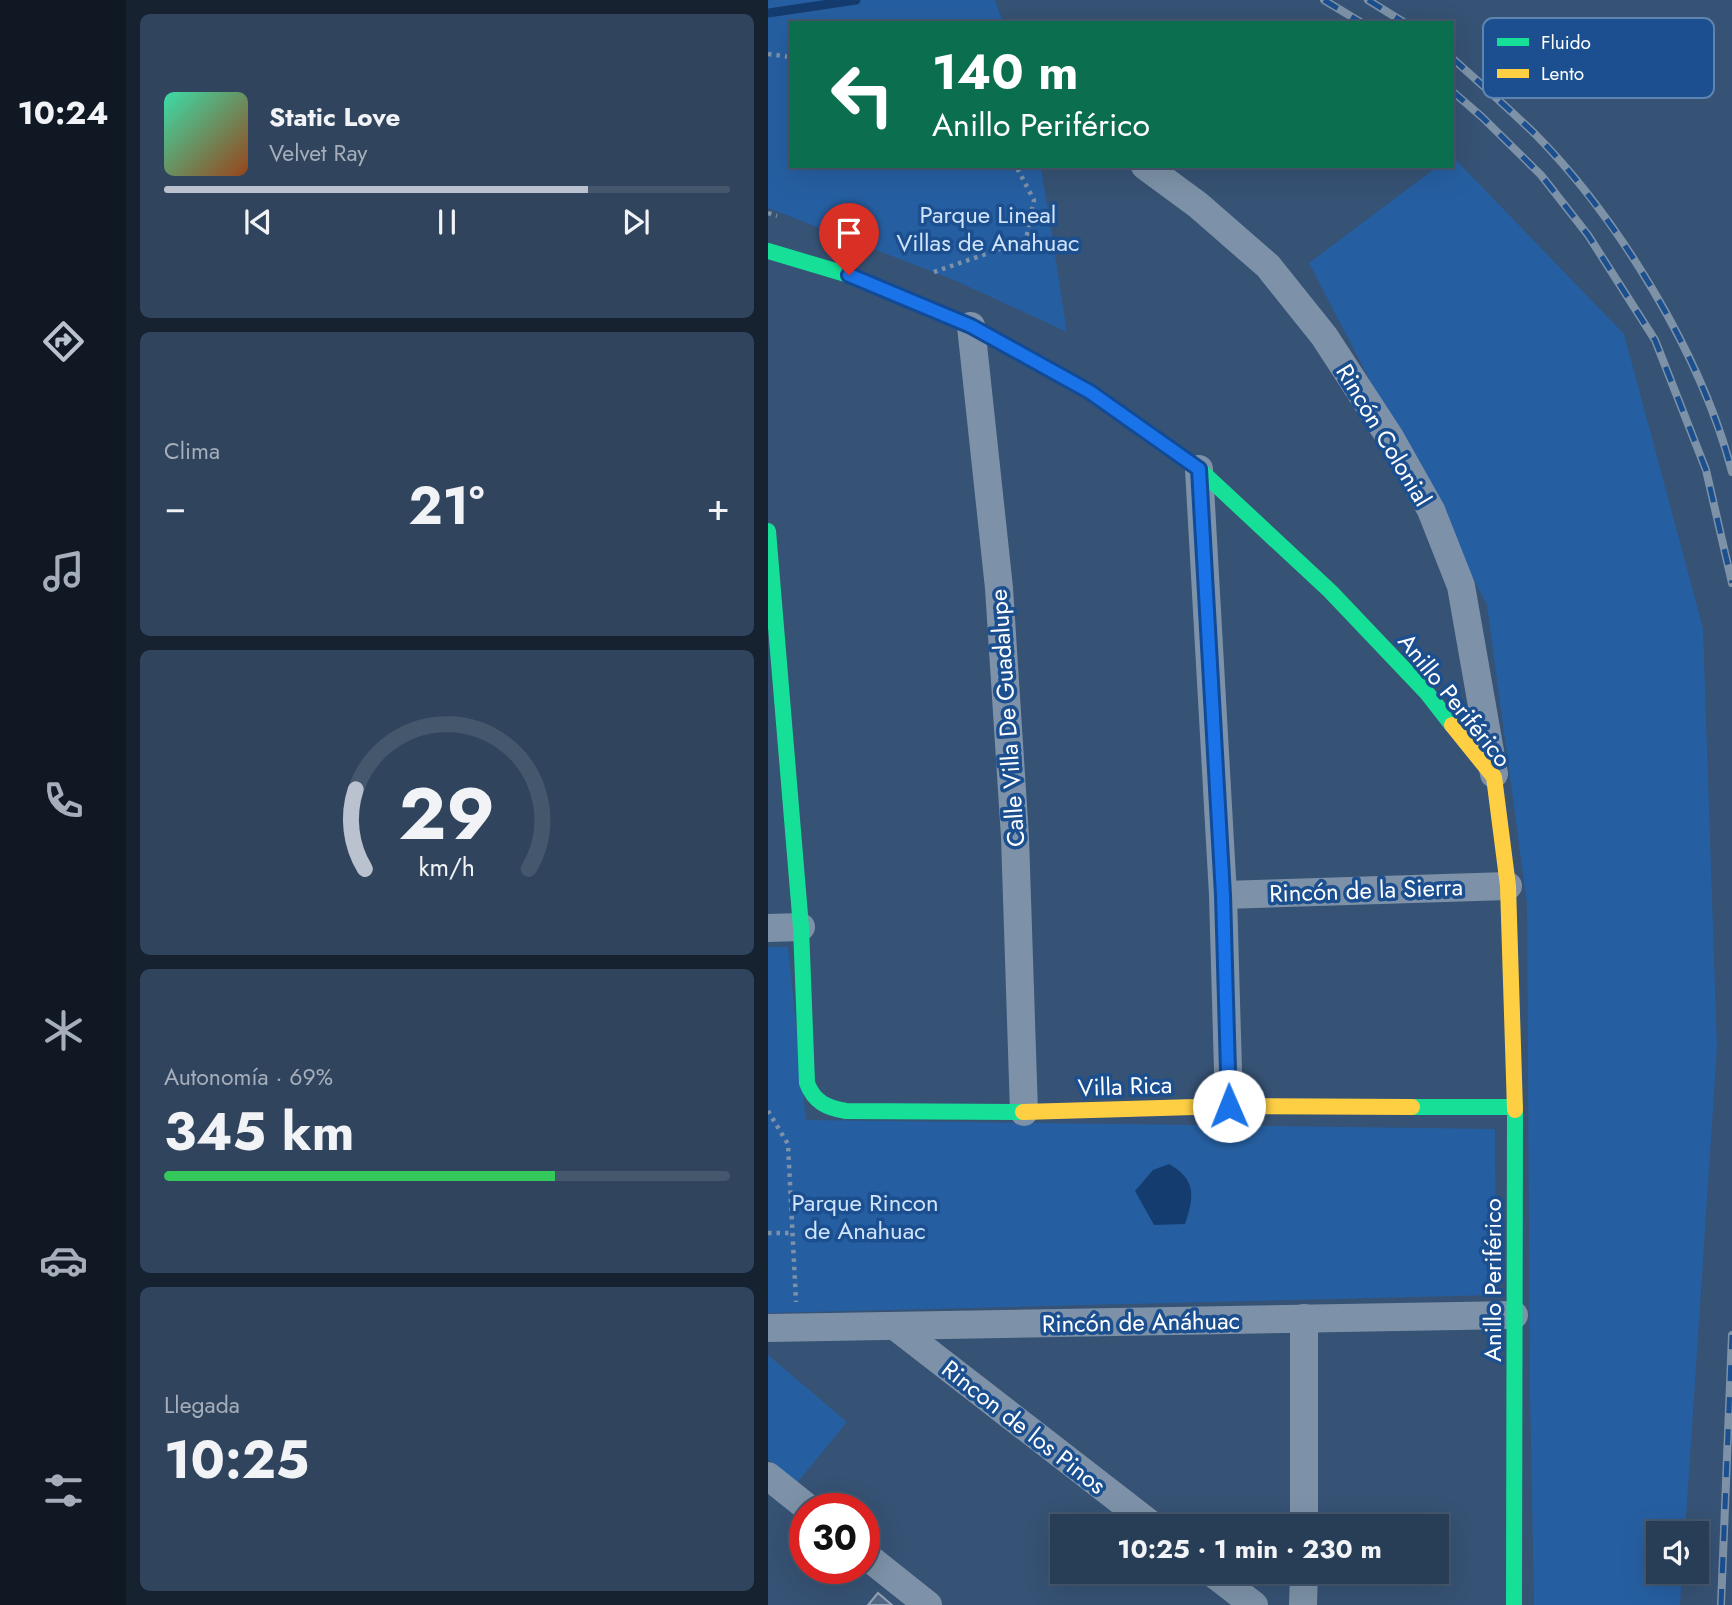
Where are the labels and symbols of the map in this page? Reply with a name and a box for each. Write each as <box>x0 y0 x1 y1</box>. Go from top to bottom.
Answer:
legend <box>1483 18 1714 98</box>
text: Fluido <box>1541 29 1591 56</box>
text: Lento <box>1541 60 1584 87</box>
park label: Parque Lineal Villas de Anahuac <box>897 197 1079 260</box>
pin <box>819 203 879 275</box>
street label: Rincón Colonial <box>1328 357 1440 513</box>
street label: Calle Villa De Guadalupe <box>981 588 1033 848</box>
street label: Anillo Periférico <box>1390 625 1520 775</box>
street label: Rincón de la Sierra <box>1268 869 1464 911</box>
street label: Villa Rica <box>1077 1067 1173 1105</box>
position arrow <box>1192 1069 1266 1143</box>
park label: Parque Rincon de Anahuac <box>791 1185 939 1248</box>
street label: Anillo Periférico <box>1475 1198 1510 1362</box>
street label: Rincón de Anáhuac <box>1042 1303 1240 1341</box>
street label: Rincon de los Pinos <box>934 1352 1114 1502</box>
speed limit sign: 30 <box>789 1493 880 1584</box>

